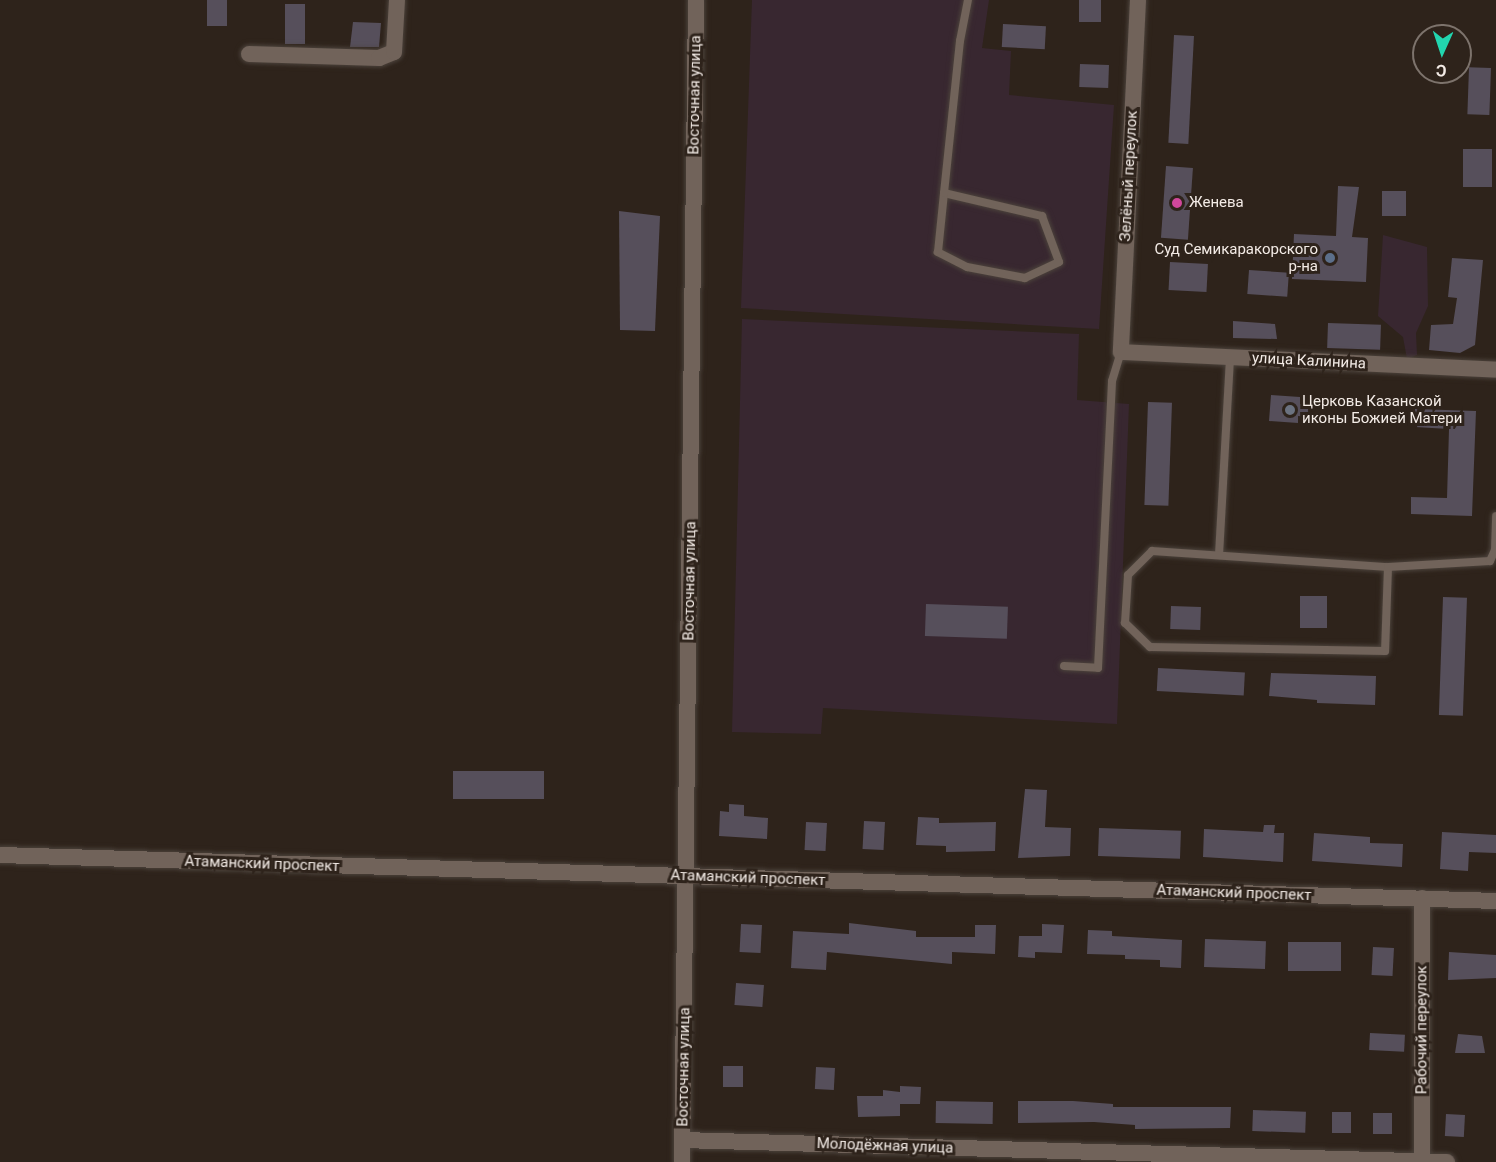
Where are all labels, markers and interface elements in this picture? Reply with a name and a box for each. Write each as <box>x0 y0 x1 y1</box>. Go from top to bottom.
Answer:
north arrow <box>1412 24 1472 84</box>
street label: Восточная улица <box>685 35 705 155</box>
text: С <box>1435 61 1447 80</box>
street label: Зелёный переулок <box>1117 110 1141 242</box>
place label: Женева <box>1189 194 1244 212</box>
marker: Женева <box>1170 196 1184 210</box>
place label: Суд Семикаракорского р-на <box>1154 240 1318 275</box>
marker: Суд Семикаракорского р-на <box>1323 251 1337 265</box>
street label: улица Калинина <box>1252 349 1366 373</box>
place label: Церковь Казанской иконы Божией Матери <box>1302 392 1462 427</box>
marker: Церковь Казанской иконы Божией Матери <box>1283 403 1297 417</box>
street label: Восточная улица <box>680 521 700 641</box>
street label: Атаманский проспект <box>184 852 340 876</box>
street label: Атаманский проспект <box>670 866 826 890</box>
street label: Атаманский проспект <box>1156 881 1312 905</box>
street label: Рабочий переулок <box>1413 966 1431 1094</box>
street label: Восточная улица <box>674 1007 694 1127</box>
street label: Молодёжная улица <box>816 1135 954 1157</box>

